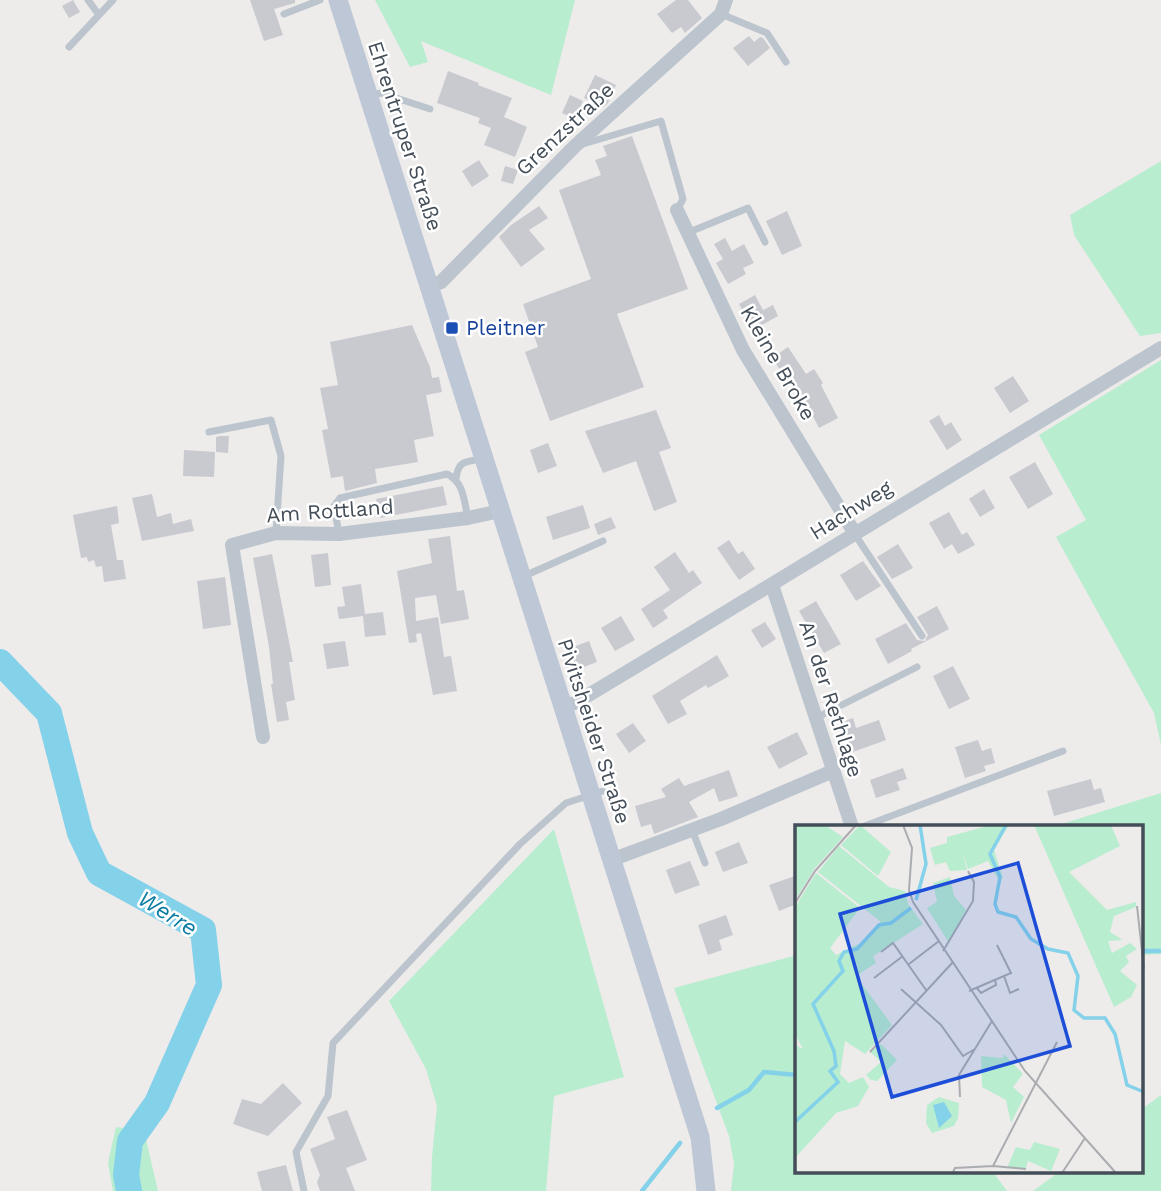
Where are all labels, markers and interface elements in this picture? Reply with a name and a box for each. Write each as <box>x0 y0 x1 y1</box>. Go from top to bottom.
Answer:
street label: Ehrentruper Straße <box>363 38 448 234</box>
street label: Grenzstraße <box>510 77 619 180</box>
street label: Kleine Broke <box>736 301 821 425</box>
place label: Pleitner <box>466 315 546 340</box>
marker: Pleitner <box>444 320 460 336</box>
street label: Hachweg <box>805 474 897 545</box>
street label: Am Rottland <box>265 494 395 527</box>
street label: An der Rethlage <box>794 617 869 780</box>
street label: Pivitsheider Straße <box>553 635 636 827</box>
inset map <box>795 825 1144 1174</box>
water label: Werre <box>133 885 202 942</box>

